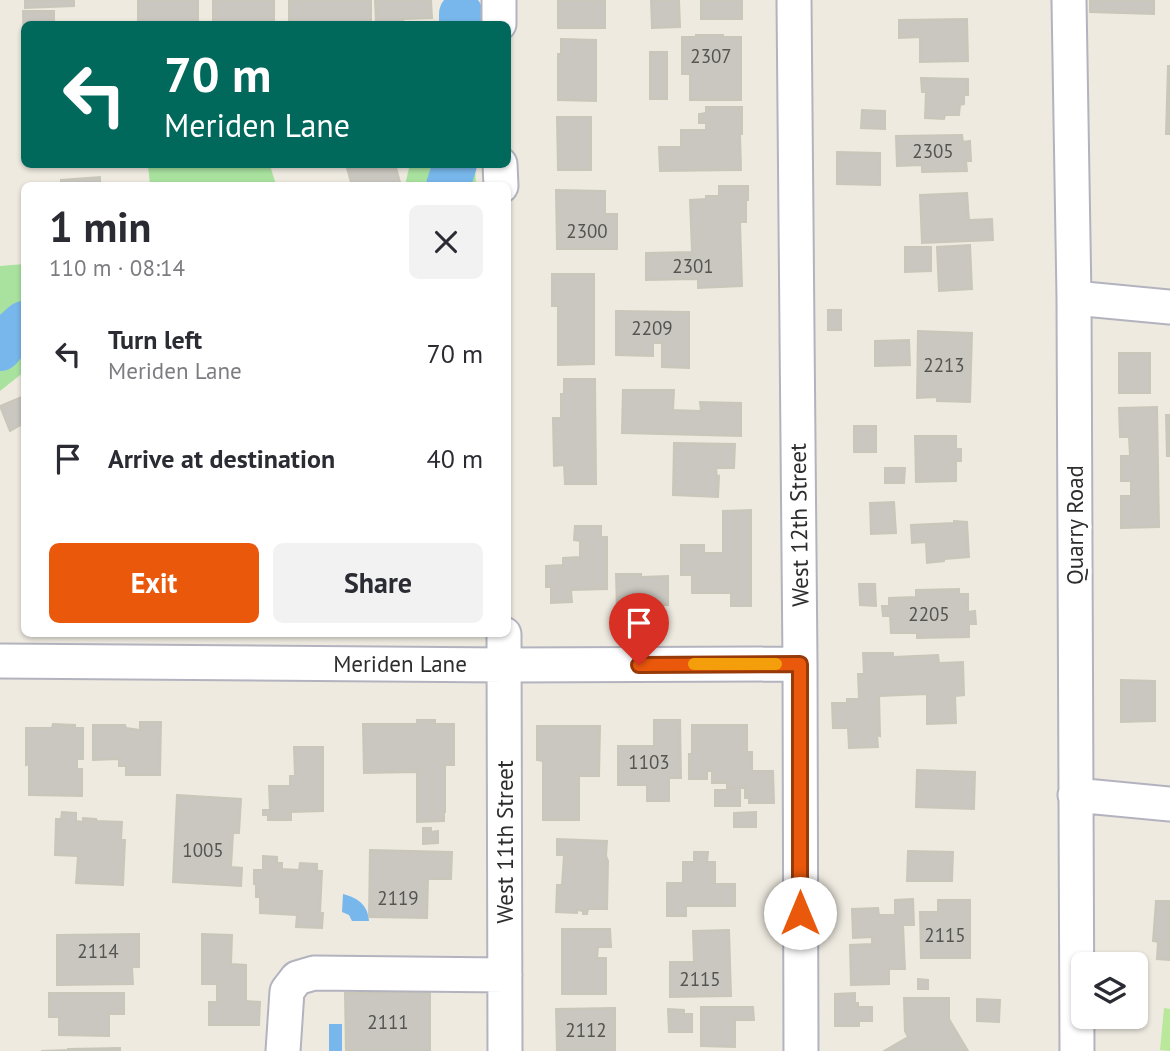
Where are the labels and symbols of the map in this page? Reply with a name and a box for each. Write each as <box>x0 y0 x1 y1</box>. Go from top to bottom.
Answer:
house number: 2307 <box>690 44 732 68</box>
house number: 2305 <box>912 139 954 163</box>
house number: 2300 <box>566 219 608 243</box>
house number: 2301 <box>672 254 714 278</box>
house number: 2209 <box>631 316 673 340</box>
house number: 2213 <box>923 353 965 377</box>
street label: West 12th Street <box>783 443 814 607</box>
street label: Quarry Road <box>1060 465 1089 585</box>
pin <box>609 593 669 665</box>
house number: 2205 <box>908 602 950 626</box>
street label: Meriden Lane <box>333 649 467 678</box>
house number: 1103 <box>628 750 670 774</box>
street label: West 11th Street <box>490 760 519 924</box>
house number: 1005 <box>182 838 224 862</box>
position arrow <box>763 876 837 950</box>
house number: 2119 <box>377 886 419 910</box>
house number: 2115 <box>924 923 966 947</box>
house number: 2114 <box>77 939 119 963</box>
house number: 2115 <box>679 967 721 991</box>
house number: 2111 <box>367 1010 409 1034</box>
house number: 2112 <box>565 1018 607 1042</box>

